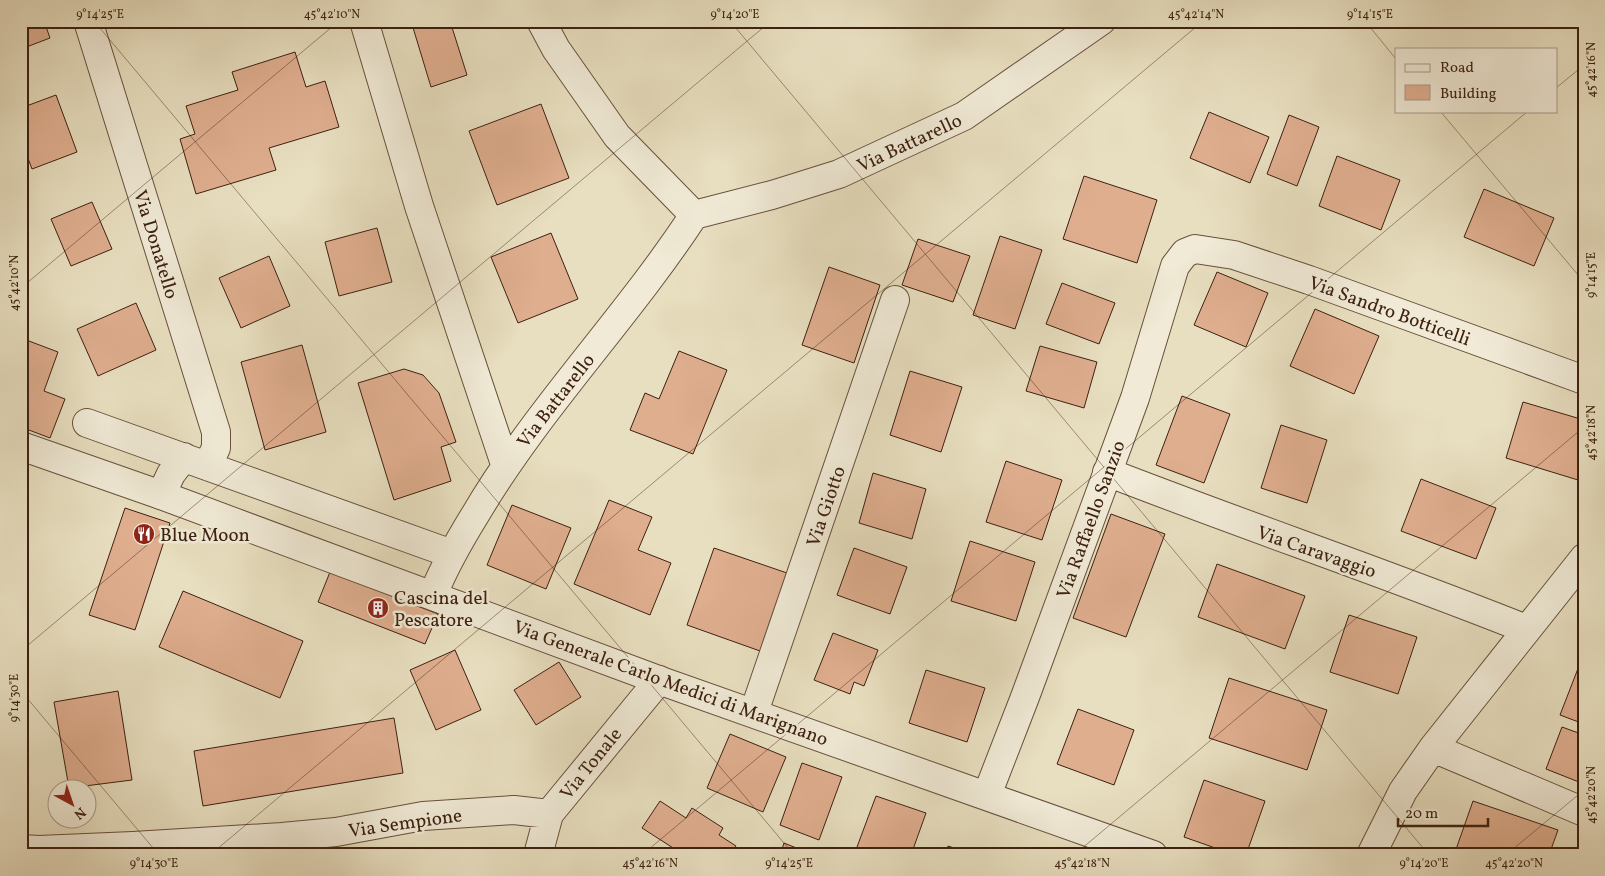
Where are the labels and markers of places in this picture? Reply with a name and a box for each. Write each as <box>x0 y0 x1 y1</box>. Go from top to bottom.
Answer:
restaurant icon: Blue Moon <box>132 522 156 546</box>
place label: Blue Moon <box>160 523 250 549</box>
place label: Cascina del Pescatore <box>394 586 489 634</box>
building icon: Cascina del Pescatore <box>366 596 390 620</box>

